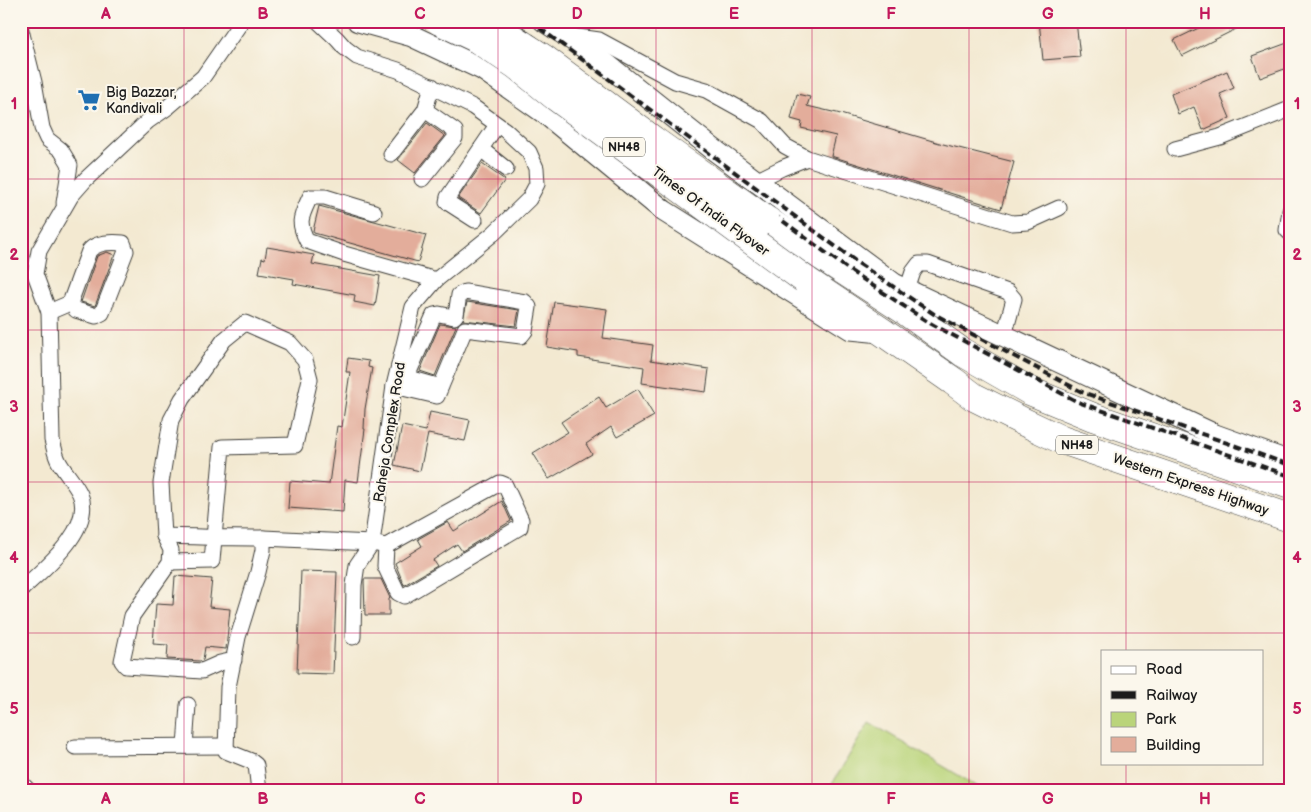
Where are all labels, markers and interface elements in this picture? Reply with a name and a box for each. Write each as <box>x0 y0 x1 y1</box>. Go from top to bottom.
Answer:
text: A <box>100 5 111 24</box>
text: B <box>257 5 269 24</box>
text: C <box>414 5 426 24</box>
text: D <box>571 5 583 24</box>
text: E <box>729 5 739 24</box>
text: F <box>886 5 896 24</box>
text: G <box>1042 5 1054 24</box>
text: H <box>1199 5 1211 24</box>
place label: Big Bazzar, Kandivali <box>106 84 176 117</box>
supermarket icon: Big Bazzar, Kandivali <box>76 87 102 113</box>
text: 1 <box>11 95 17 114</box>
text: 1 <box>1294 95 1300 114</box>
road number: NH48 <box>603 138 645 156</box>
street label: Times Of India Flyover <box>649 163 773 260</box>
text: 2 <box>9 246 19 265</box>
text: 2 <box>1292 246 1302 265</box>
street label: Raheja Complex Road <box>370 361 409 503</box>
text: 3 <box>9 398 19 417</box>
text: 3 <box>1292 398 1302 417</box>
road number: NH48 <box>1056 436 1098 454</box>
street label: Western Express Highway <box>1111 450 1272 519</box>
text: 4 <box>9 549 19 568</box>
text: 4 <box>1292 549 1302 568</box>
legend <box>1101 650 1264 764</box>
text: Road <box>1146 660 1182 679</box>
text: Railway <box>1146 686 1197 705</box>
text: 5 <box>9 700 19 719</box>
text: 5 <box>1292 700 1302 719</box>
text: Park <box>1146 710 1177 729</box>
text: Building <box>1146 736 1201 755</box>
text: A <box>100 790 111 809</box>
text: B <box>257 790 269 809</box>
text: C <box>414 790 426 809</box>
text: D <box>571 790 583 809</box>
text: E <box>729 790 739 809</box>
text: F <box>886 790 896 809</box>
text: G <box>1042 790 1054 809</box>
text: H <box>1199 790 1211 809</box>

